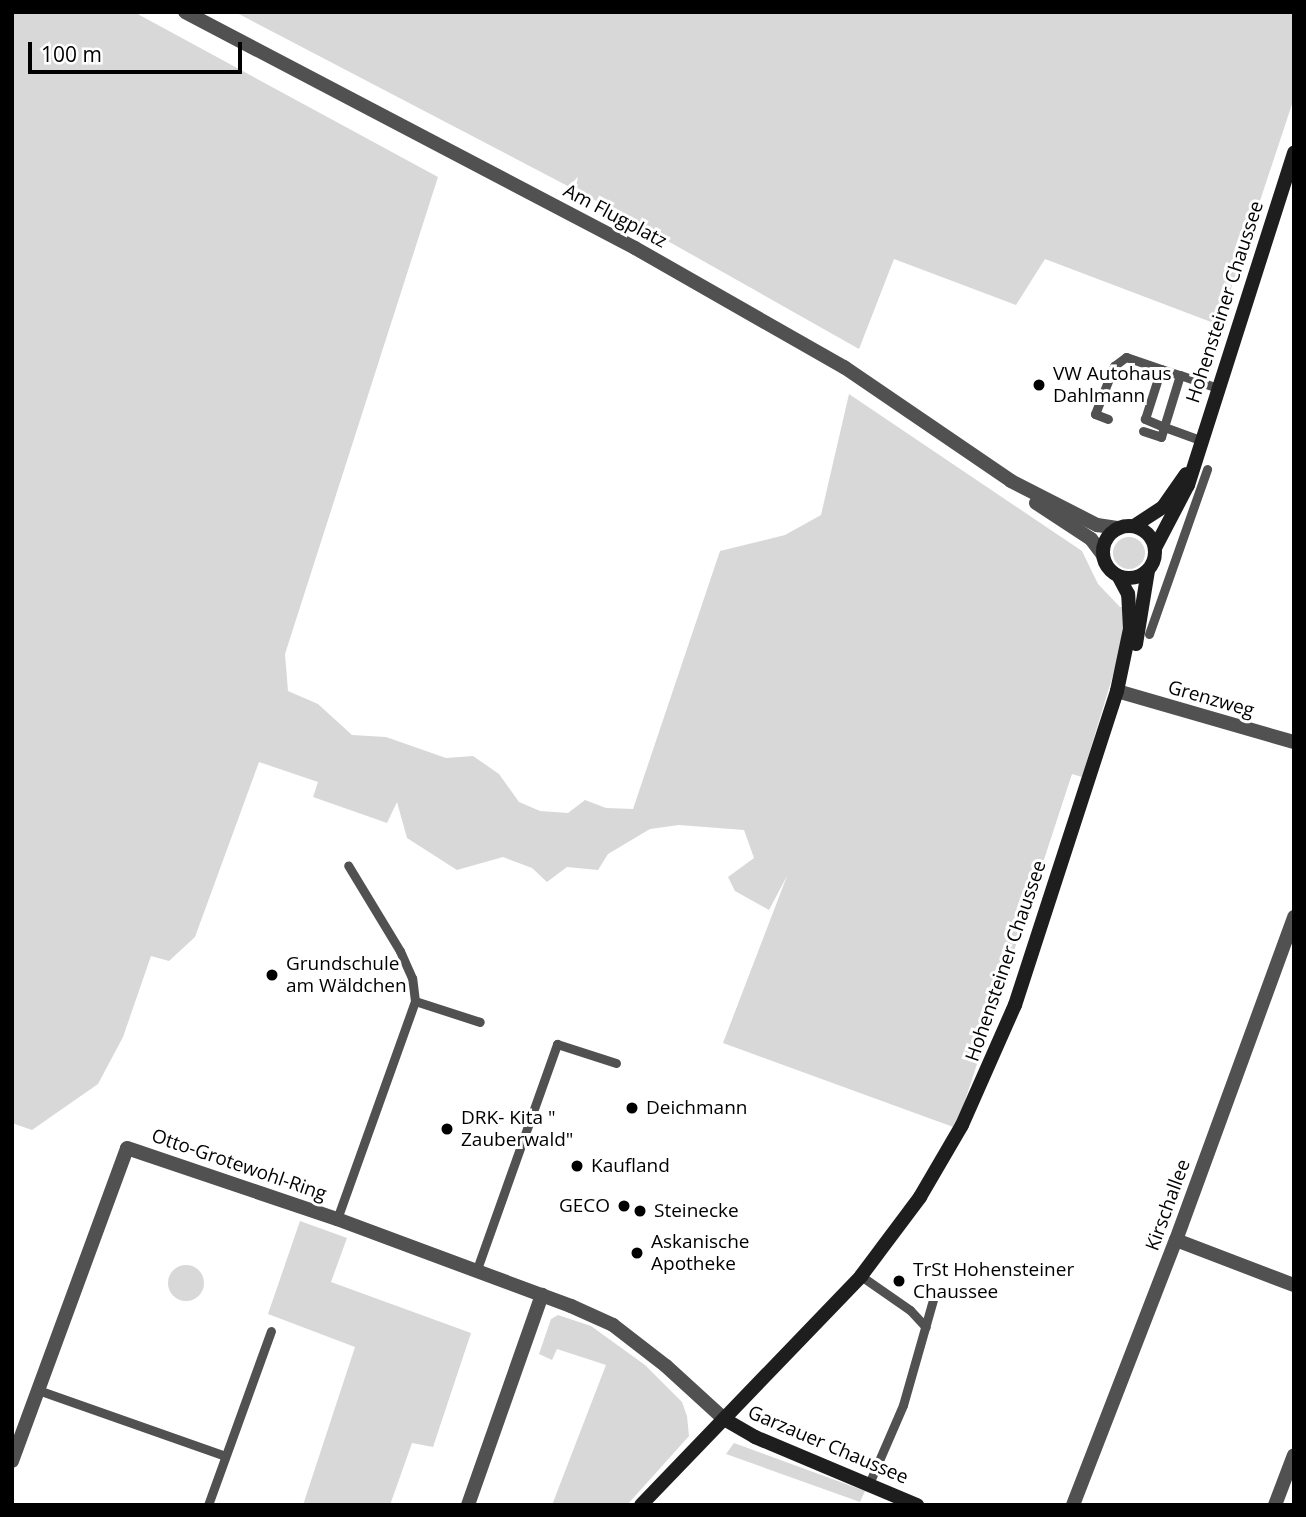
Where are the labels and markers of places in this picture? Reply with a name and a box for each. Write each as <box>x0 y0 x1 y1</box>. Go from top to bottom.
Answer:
place label: VW Autohaus Dahlmann <box>1053 363 1172 407</box>
marker: VW Autohaus Dahlmann <box>1031 377 1047 393</box>
place label: Grundschule am Wäldchen <box>286 953 407 997</box>
marker: Grundschule am Wäldchen <box>264 967 280 983</box>
place label: Deichmann <box>646 1097 747 1119</box>
marker: Deichmann <box>624 1100 640 1116</box>
place label: DRK- Kita " Zauberwald" <box>461 1107 573 1151</box>
marker: DRK- Kita " Zauberwald" <box>439 1121 455 1137</box>
place label: Kaufland <box>591 1155 670 1177</box>
marker: Kaufland <box>569 1158 585 1174</box>
place label: GECO <box>559 1195 610 1217</box>
marker: GECO <box>616 1198 632 1214</box>
place label: Steinecke <box>654 1200 739 1222</box>
marker: Steinecke <box>632 1203 648 1219</box>
place label: Askanische Apotheke <box>651 1231 750 1275</box>
marker: Askanische Apotheke <box>629 1245 645 1261</box>
place label: TrSt Hohensteiner Chaussee <box>913 1259 1074 1303</box>
marker: TrSt Hohensteiner Chaussee <box>891 1273 907 1289</box>

